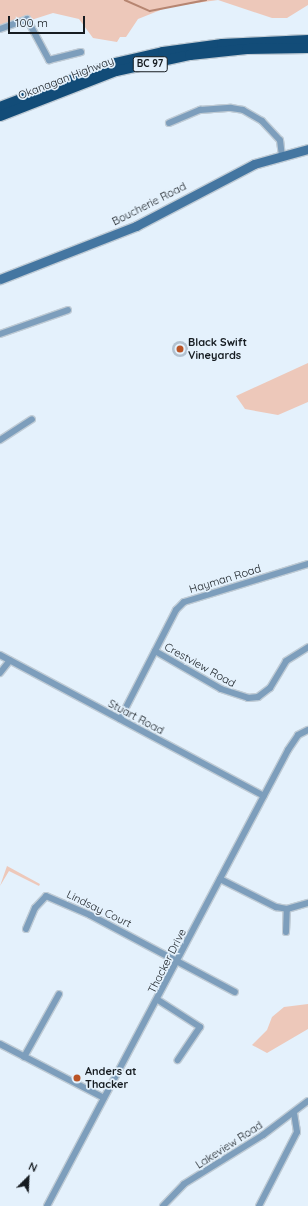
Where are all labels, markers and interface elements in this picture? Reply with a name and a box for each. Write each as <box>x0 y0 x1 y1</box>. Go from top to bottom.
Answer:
scale bar <box>10 8 87 34</box>
text: 100 m <box>15 15 48 30</box>
street label: Okanagan Highway <box>16 54 116 102</box>
road number: BC 97 <box>132 56 168 72</box>
street label: Boucherie Road <box>110 180 188 228</box>
place label: Black Swift Vineyards <box>188 336 247 362</box>
marker: Black Swift Vineyards <box>175 344 185 354</box>
street label: Hayman Road <box>188 562 262 596</box>
street label: Crestview Road <box>162 640 238 690</box>
street label: Stuart Road <box>106 697 166 737</box>
street label: Lindsay Court <box>64 888 134 930</box>
street label: Thacker Drive <box>145 926 189 996</box>
place label: Anders at Thacker <box>85 1065 137 1091</box>
marker: Anders at Thacker <box>72 1073 82 1083</box>
street label: Lakeview Road <box>193 1118 265 1172</box>
north arrow <box>8 1158 48 1198</box>
text: N <box>26 1159 39 1175</box>

